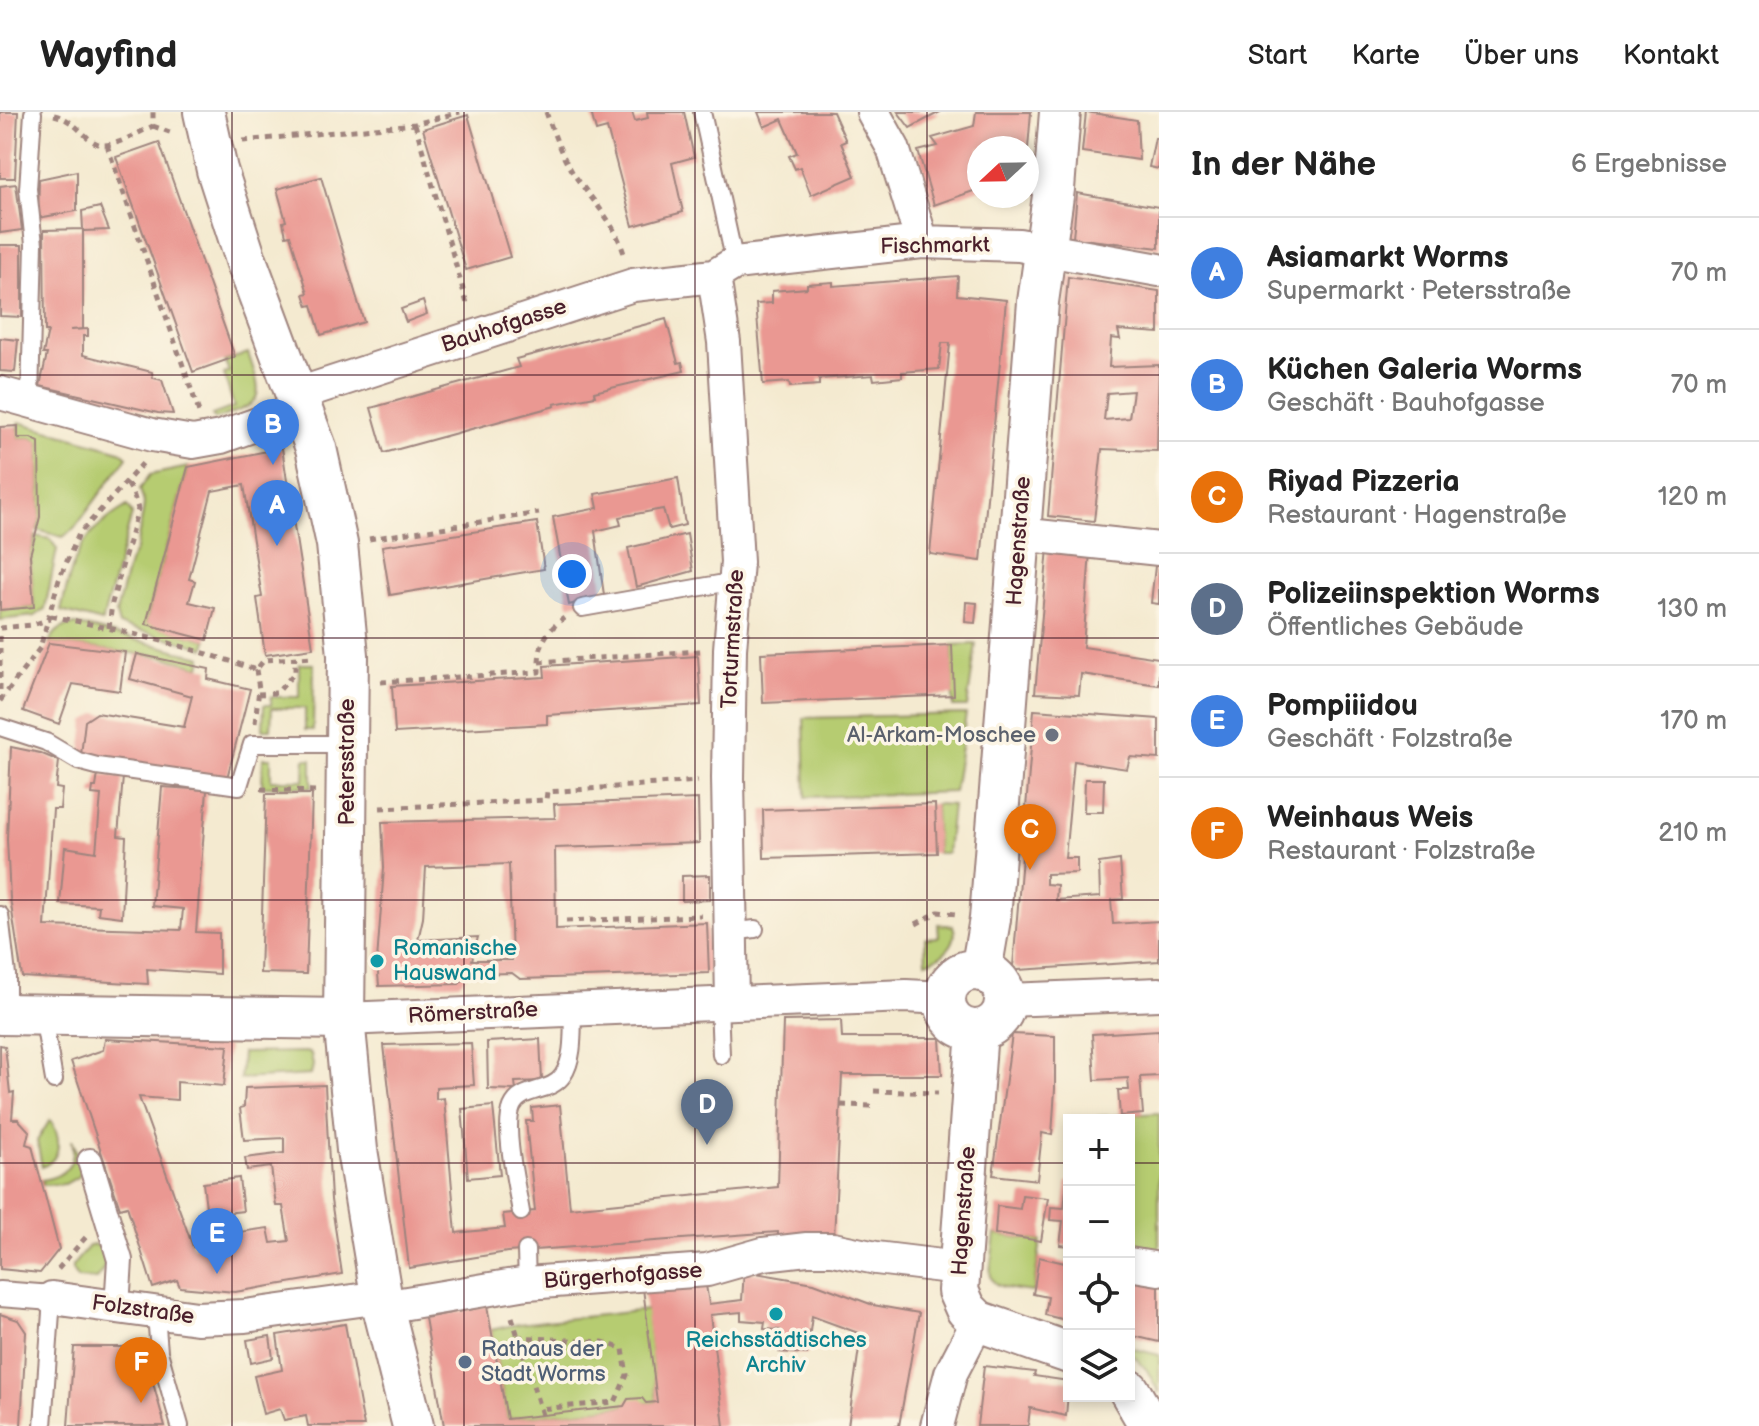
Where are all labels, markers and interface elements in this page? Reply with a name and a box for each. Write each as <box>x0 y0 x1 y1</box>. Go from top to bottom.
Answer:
text: Wayfind <box>40 33 178 78</box>
text: Start <box>1248 39 1307 72</box>
text: Karte <box>1351 39 1420 72</box>
text: Über uns <box>1464 39 1579 72</box>
text: Kontakt <box>1623 39 1719 72</box>
north arrow <box>967 136 1039 208</box>
text: In der Nähe <box>1191 144 1376 185</box>
text: 6 Ergebnisse <box>1571 149 1727 180</box>
street label: Fischmarkt <box>880 232 990 260</box>
text: Asiamarkt Worms <box>1267 240 1509 276</box>
text: A <box>1209 258 1225 289</box>
text: 70 m <box>1670 258 1727 289</box>
text: Supermarkt · Petersstraße <box>1267 276 1571 307</box>
street label: Bauhofgasse <box>438 293 570 359</box>
text: Küchen Galeria Worms <box>1267 352 1582 388</box>
text: B <box>1208 370 1226 401</box>
text: 70 m <box>1670 370 1727 401</box>
text: Geschäft · Bauhofgasse <box>1267 388 1545 419</box>
pin: B <box>247 399 299 465</box>
text: Riyad Pizzeria <box>1267 464 1460 500</box>
street label: Hagenstraße <box>1001 475 1037 607</box>
pin: A <box>251 480 303 546</box>
text: C <box>1208 482 1226 513</box>
text: 120 m <box>1658 482 1727 513</box>
text: Restaurant · Hagenstraße <box>1267 500 1567 531</box>
your location <box>552 554 592 594</box>
street label: Torturmstraße <box>716 569 750 709</box>
text: Polizeiinspektion Worms <box>1267 576 1600 612</box>
text: D <box>1208 594 1226 625</box>
text: 130 m <box>1657 594 1727 625</box>
text: Öffentliches Gebäude <box>1267 612 1523 643</box>
text: Pompiiidou <box>1267 688 1418 724</box>
street label: Petersstraße <box>334 699 361 825</box>
text: E <box>1209 706 1225 737</box>
text: 170 m <box>1660 706 1727 737</box>
place label: Al-Arkam-Moschee <box>847 722 1036 749</box>
text: Geschäft · Folzstraße <box>1267 724 1513 755</box>
marker: Al-Arkam-Moschee <box>1043 726 1061 744</box>
text: Weinhaus Weis <box>1267 800 1473 836</box>
pin: C <box>1004 804 1056 870</box>
text: F <box>1209 818 1225 849</box>
text: 210 m <box>1658 818 1727 849</box>
text: Restaurant · Folzstraße <box>1267 836 1535 867</box>
place label: Romanische Hauswand <box>393 935 517 987</box>
marker: Romanische Hauswand <box>368 952 386 970</box>
street label: Römerstraße <box>407 996 539 1030</box>
pin: D <box>681 1079 733 1145</box>
map controls <box>1063 1114 1135 1402</box>
button: + <box>1063 1114 1135 1186</box>
street label: Hagenstraße <box>946 1145 982 1277</box>
button: − <box>1063 1186 1135 1258</box>
pin: E <box>191 1208 243 1274</box>
street label: Bürgerhofgasse <box>543 1257 703 1295</box>
button: locate <box>1063 1258 1135 1330</box>
street label: Folzstraße <box>90 1289 196 1331</box>
marker: Reichsstädtisches Archiv <box>767 1305 785 1323</box>
place label: Reichsstädtisches Archiv <box>685 1327 867 1379</box>
button: layers <box>1063 1330 1135 1402</box>
place label: Rathaus der Stadt Worms <box>481 1336 606 1388</box>
pin: F <box>115 1337 167 1403</box>
marker: Rathaus der Stadt Worms <box>456 1353 474 1371</box>

